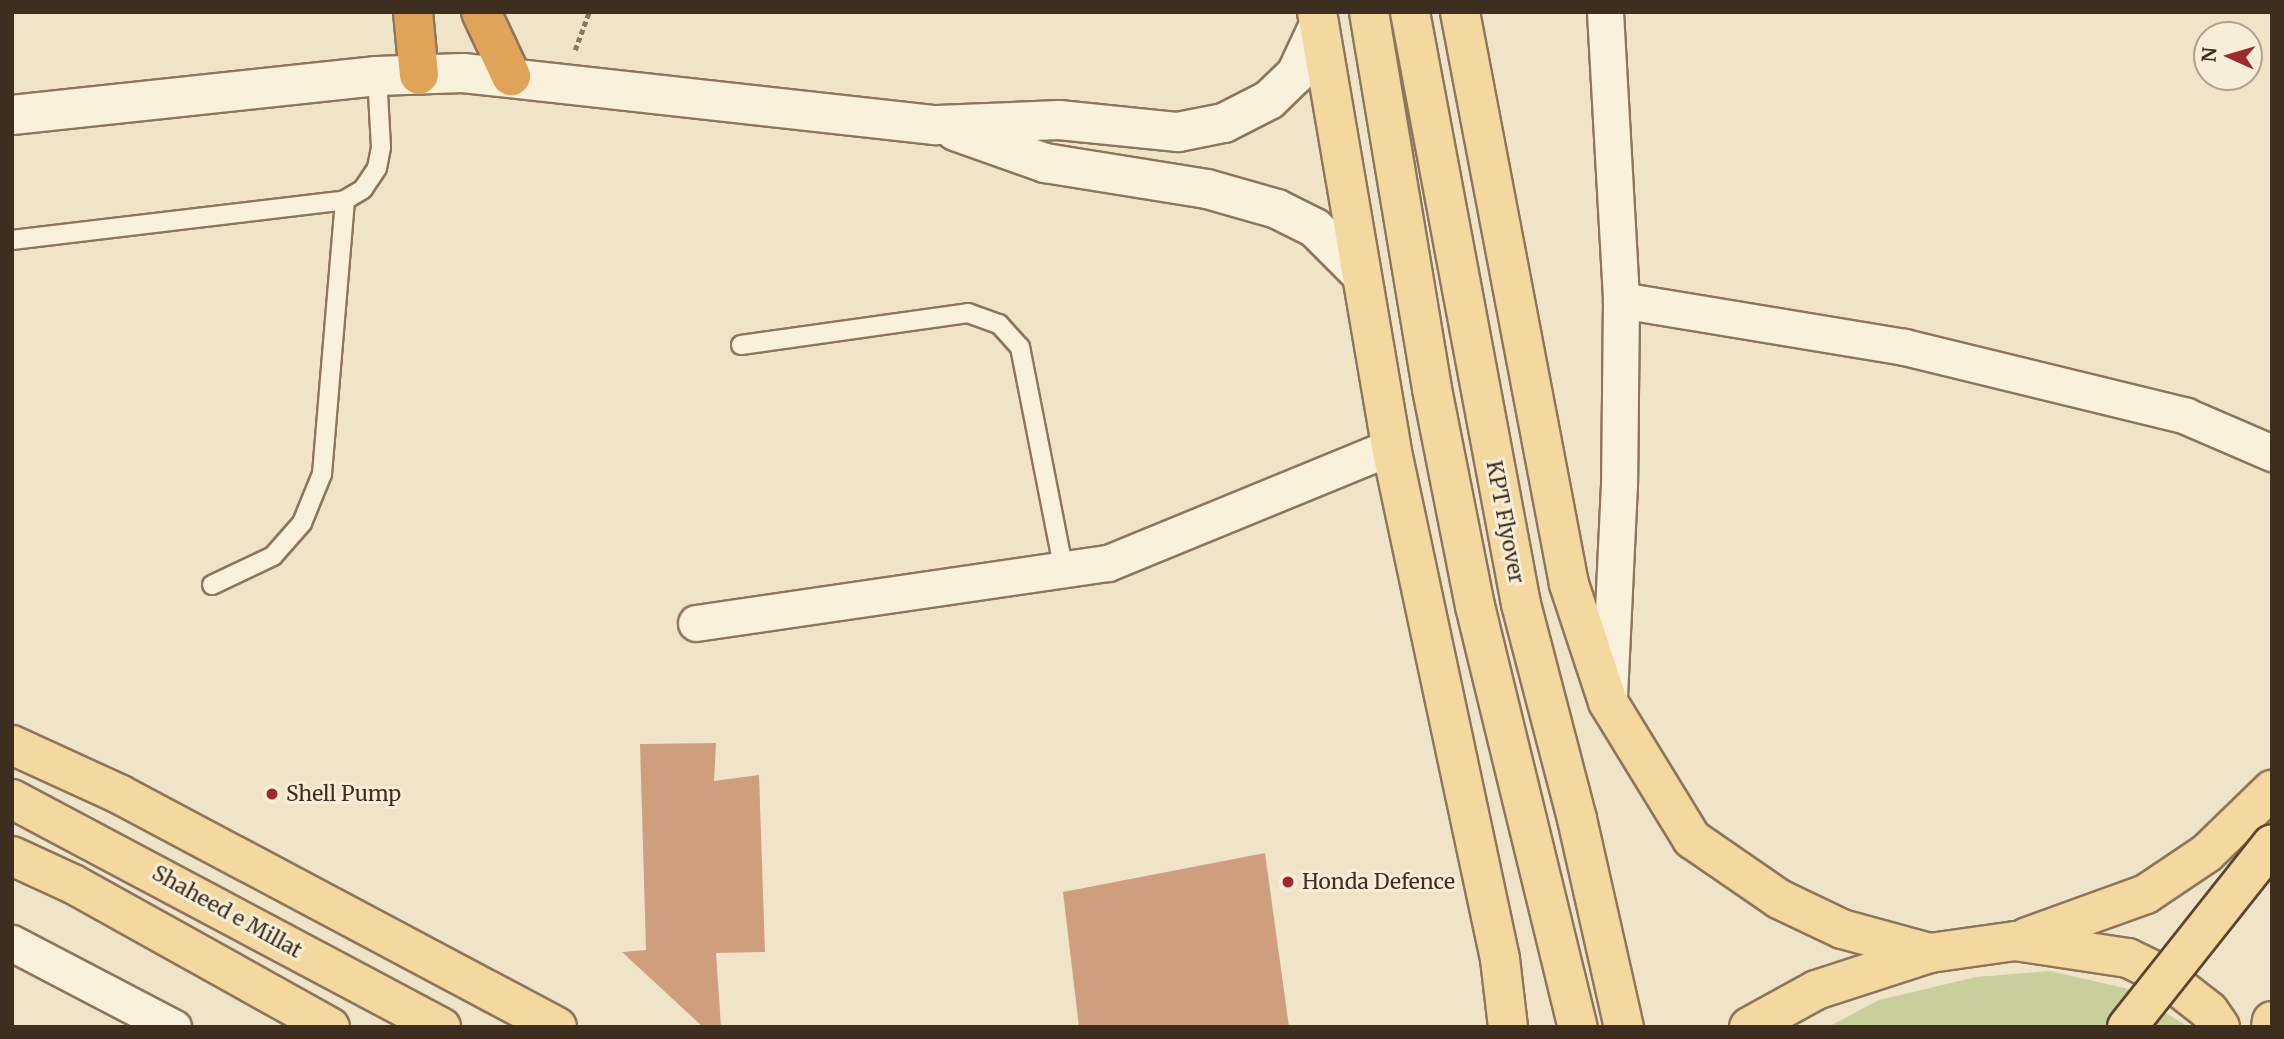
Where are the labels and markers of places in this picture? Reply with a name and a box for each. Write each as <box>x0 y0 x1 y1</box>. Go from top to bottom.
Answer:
place label: Shell Pump <box>286 781 401 807</box>
marker: Shell Pump <box>264 786 280 802</box>
place label: Honda Defence <box>1302 869 1455 895</box>
marker: Honda Defence <box>1280 874 1296 890</box>

